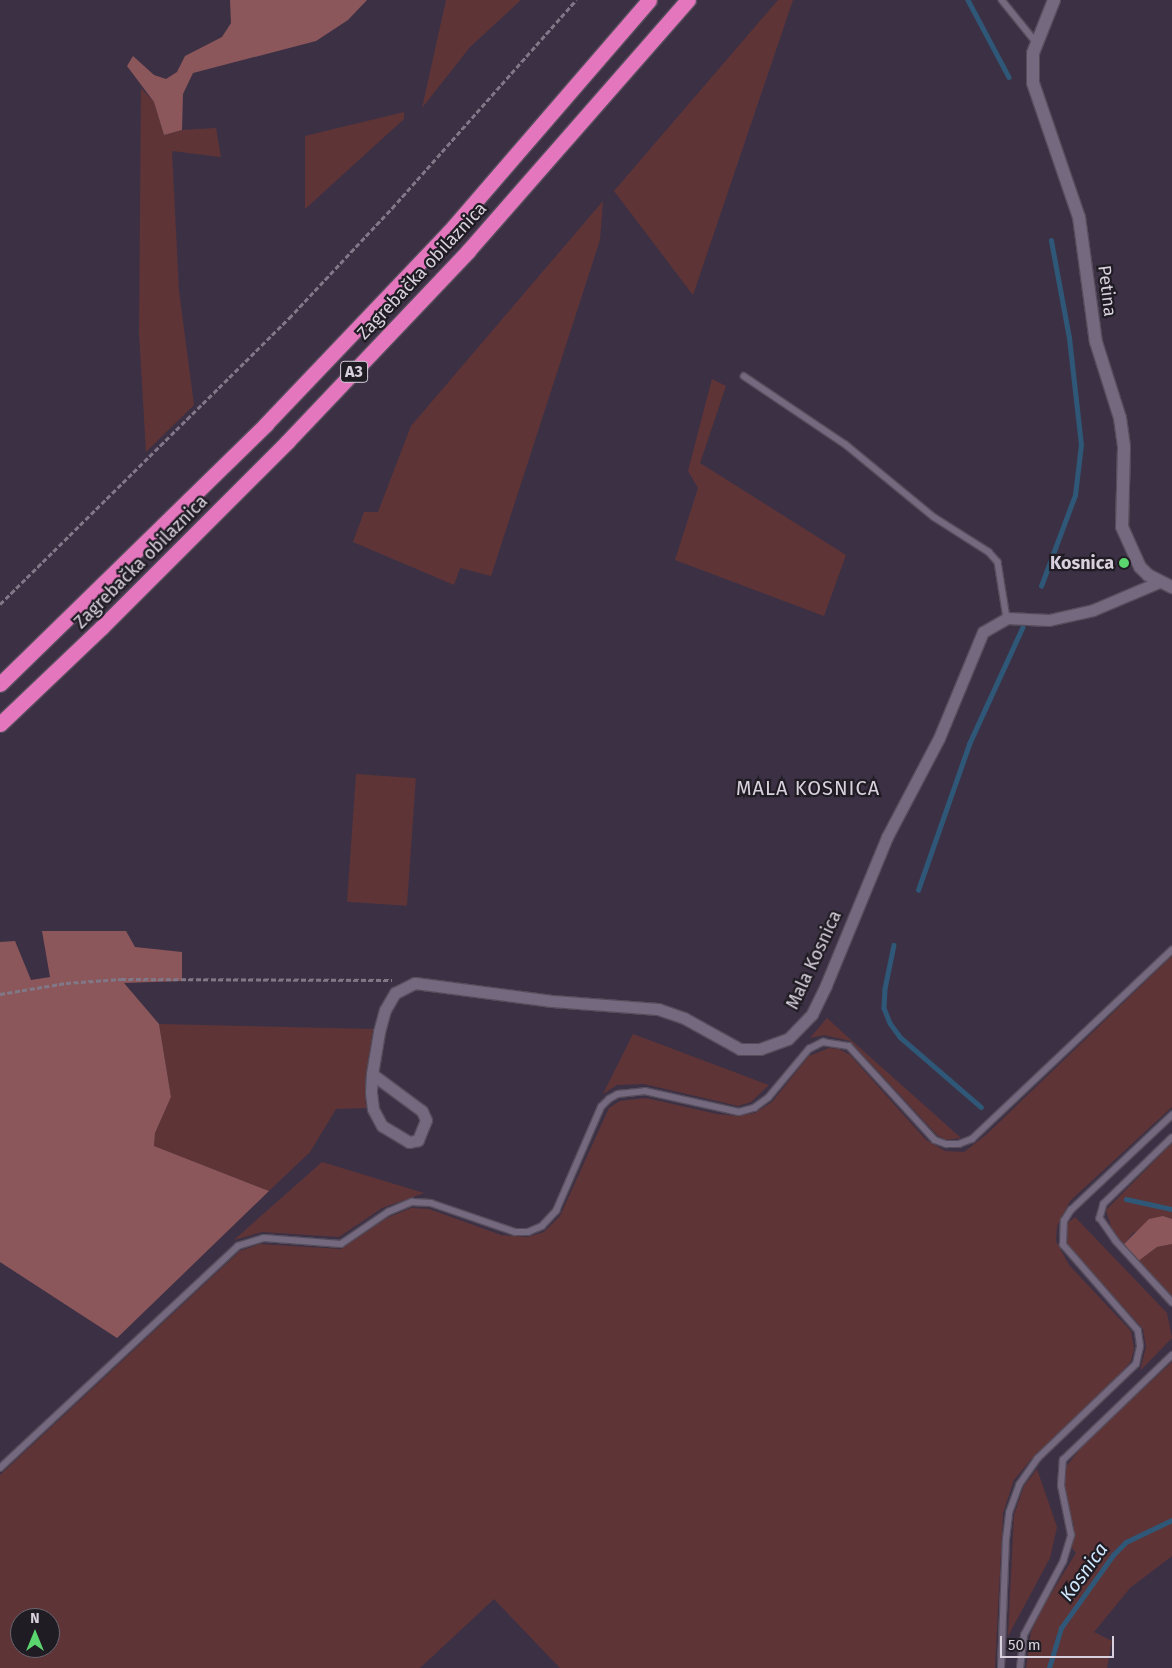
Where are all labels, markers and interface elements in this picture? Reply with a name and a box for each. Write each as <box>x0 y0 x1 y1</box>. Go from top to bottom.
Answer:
street label: Zagrebačka obilaznica <box>353 198 491 344</box>
street label: Petina <box>1093 264 1121 318</box>
road number: A3 <box>339 358 369 386</box>
street label: Zagrebačka obilaznica <box>70 491 212 633</box>
place label: Kosnica <box>1050 552 1114 574</box>
marker: Kosnica <box>1118 557 1130 569</box>
district label: MALA KOSNICA <box>734 776 882 800</box>
street label: Mala Kosnica <box>782 907 846 1013</box>
water label: Kosnica <box>1055 1538 1113 1606</box>
north arrow <box>10 1608 60 1658</box>
text: N <box>30 1610 40 1627</box>
scale bar <box>1002 1626 1116 1658</box>
text: 50 m <box>1008 1636 1041 1654</box>

